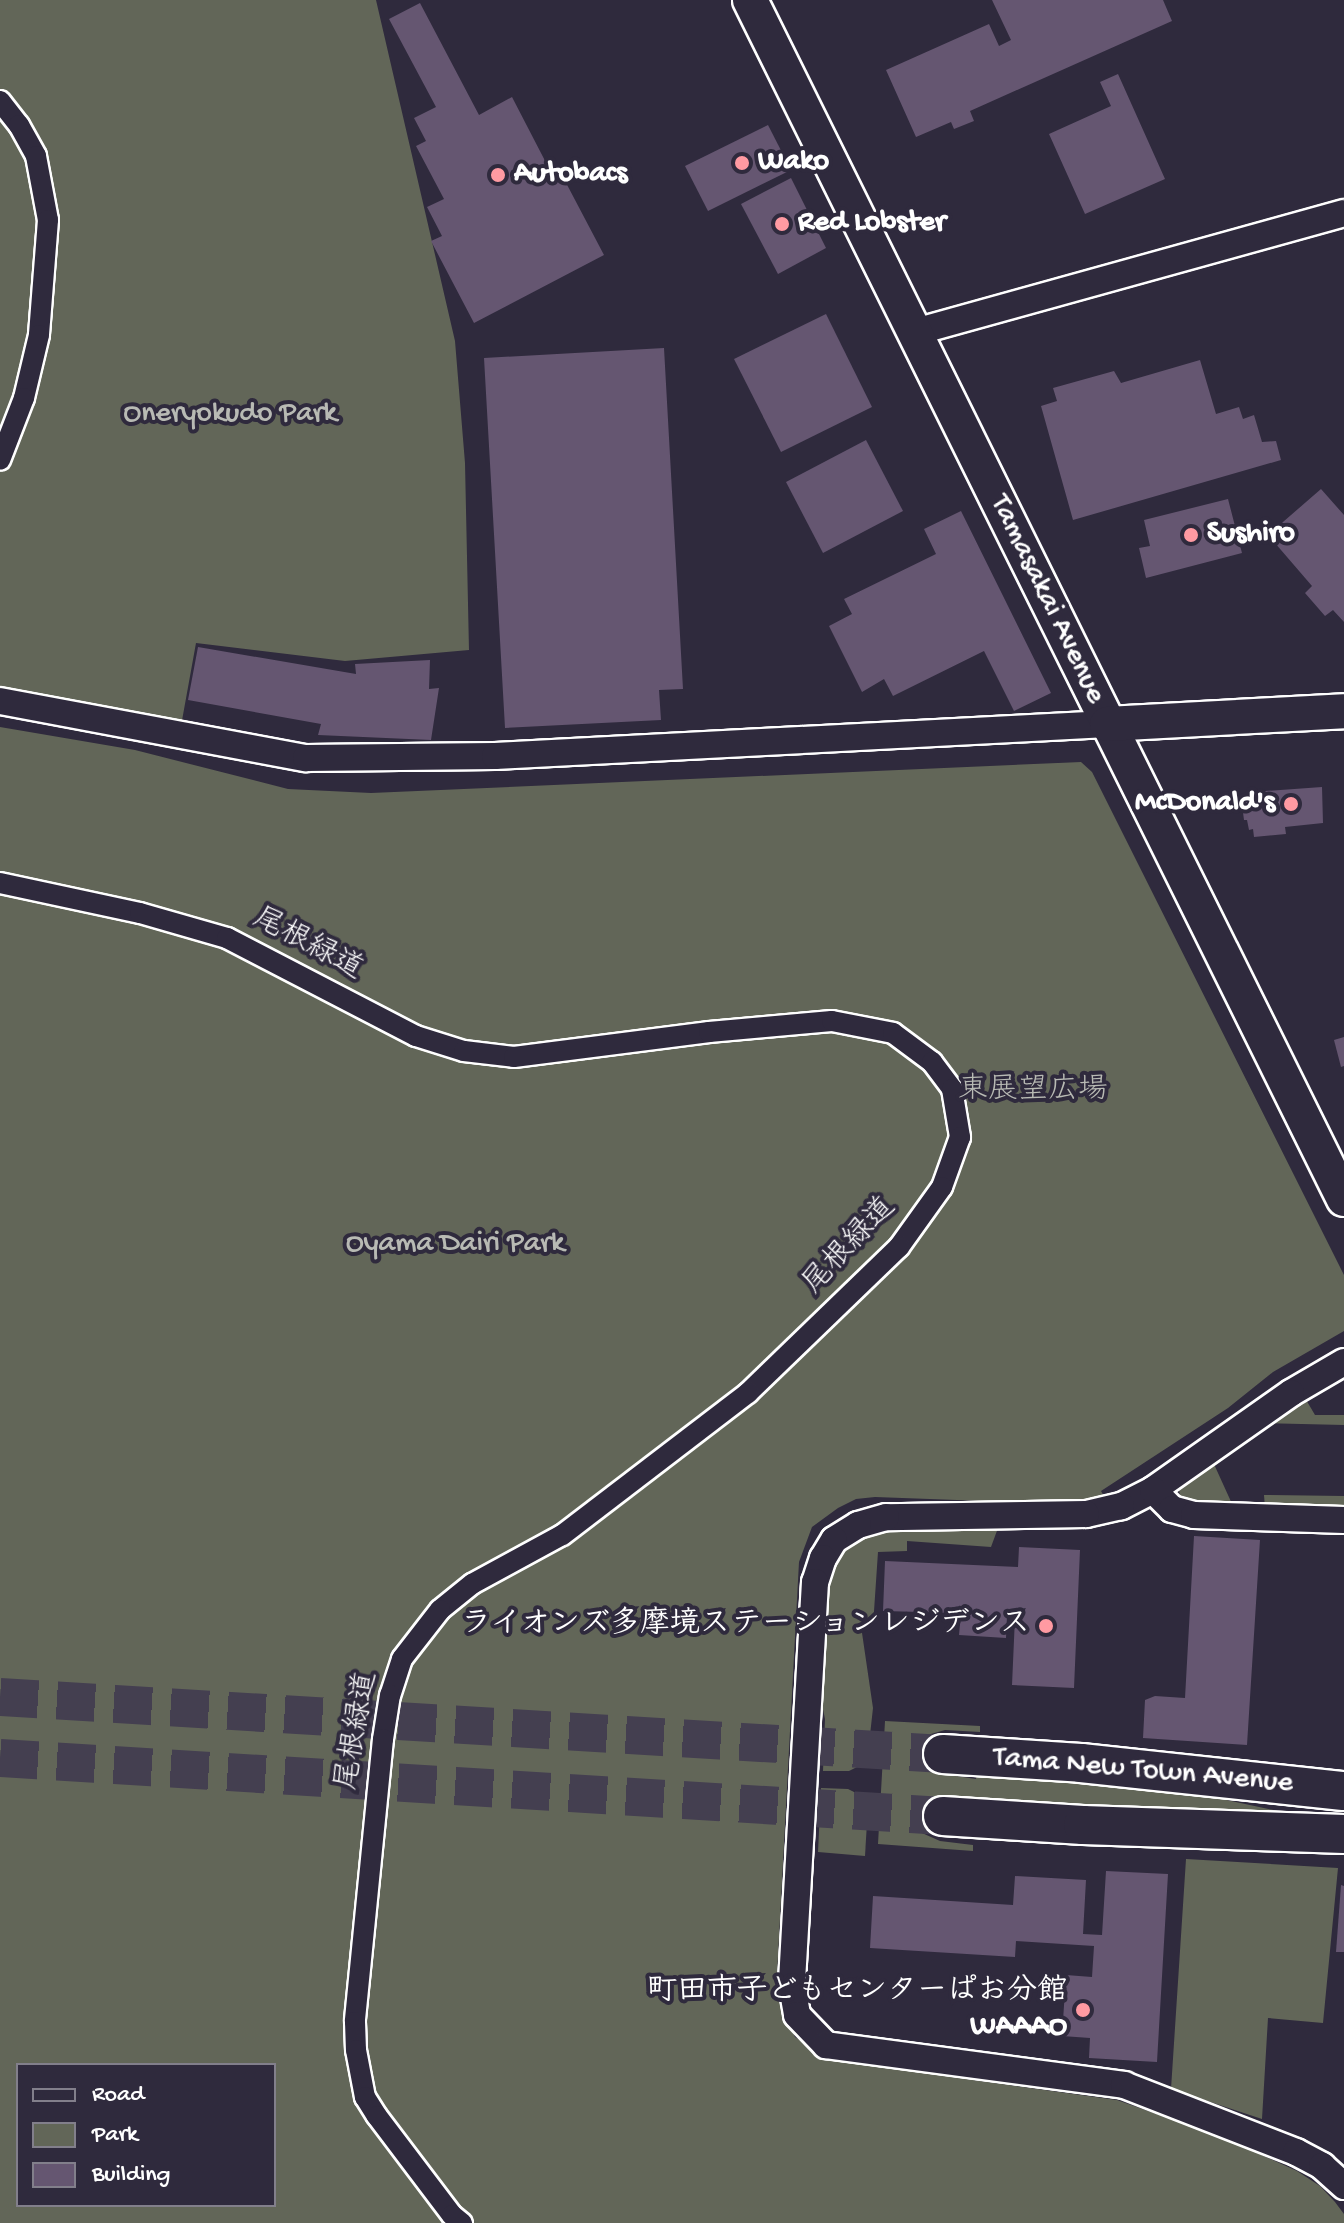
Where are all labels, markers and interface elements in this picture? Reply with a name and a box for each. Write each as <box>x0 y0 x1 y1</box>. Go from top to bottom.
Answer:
place label: Wako <box>758 145 829 181</box>
marker: Wako <box>733 154 751 172</box>
place label: Autobacs <box>514 157 627 193</box>
marker: Autobacs <box>489 166 507 184</box>
place label: Red Lobster <box>798 206 946 242</box>
marker: Red Lobster <box>773 215 791 233</box>
park label: Oneryokudo Park <box>123 397 337 433</box>
street label: Tamasakai Avenue <box>980 490 1112 710</box>
place label: Sushiro <box>1207 517 1295 553</box>
marker: Sushiro <box>1182 526 1200 544</box>
place label: McDonald's <box>1135 786 1275 822</box>
marker: McDonald's <box>1282 795 1300 813</box>
street label: 尾根緑道 <box>246 902 368 990</box>
park label: 東展望広場 <box>958 1074 1108 1110</box>
street label: 尾根緑道 <box>797 1191 905 1303</box>
park label: Oyama Dairi Park <box>346 1227 564 1263</box>
place label: ライオンズ多摩境ステーションレジデンス <box>460 1608 1030 1644</box>
marker: ライオンズ多摩境ステーションレジデンス <box>1037 1617 1055 1635</box>
street label: 尾根緑道 <box>331 1669 387 1793</box>
street label: Tama New Town Avenue <box>992 1741 1294 1803</box>
place label: 町田市子どもセンターぱお分館 WAAAO <box>647 1975 1067 2046</box>
marker: 町田市子どもセンターぱお分館 WAAAO <box>1074 2001 1092 2019</box>
legend <box>16 2063 276 2207</box>
text: Road <box>92 2081 144 2110</box>
text: Park <box>92 2121 138 2150</box>
text: Building <box>92 2161 170 2190</box>

